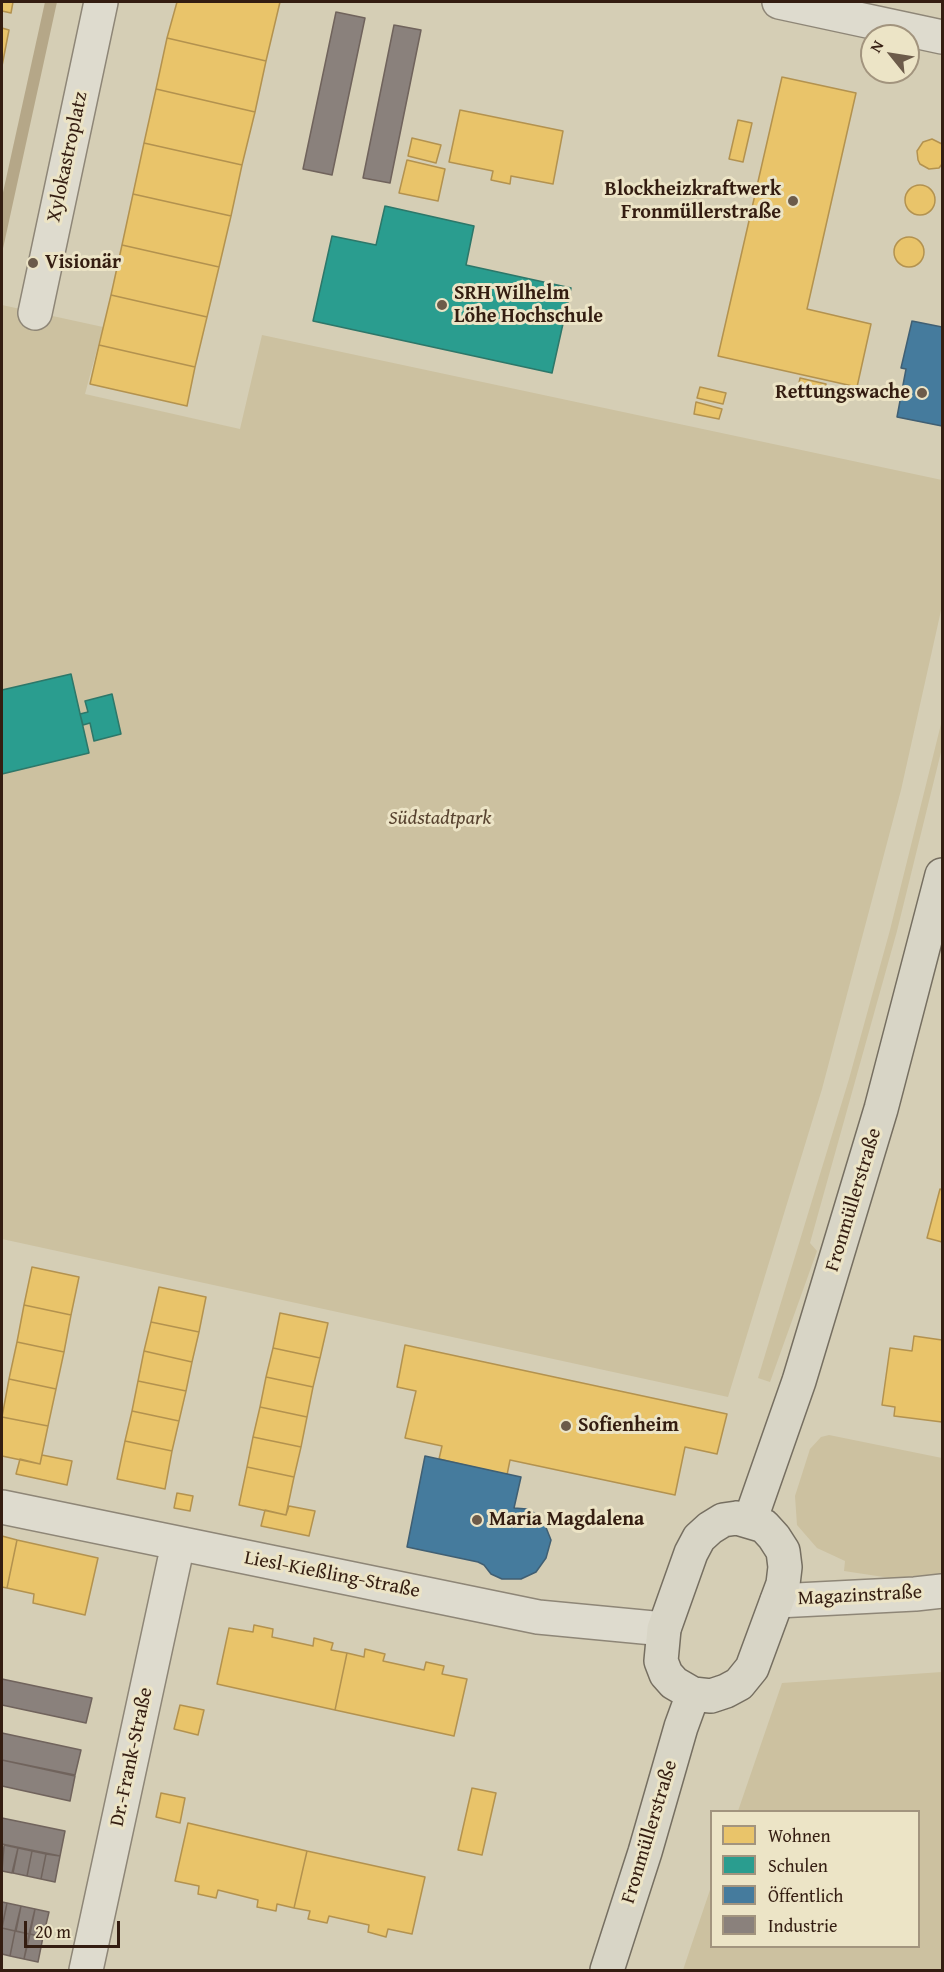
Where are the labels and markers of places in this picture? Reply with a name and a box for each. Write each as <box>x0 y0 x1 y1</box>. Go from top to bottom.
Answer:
place label: Blockheizkraftwerk Fronmüllerstraße <box>605 178 781 225</box>
marker: Blockheizkraftwerk Fronmüllerstraße <box>786 194 800 208</box>
place label: Visionär <box>45 251 121 275</box>
marker: Visionär <box>26 256 40 270</box>
place label: SRH Wilhelm Löhe Hochschule <box>454 282 603 329</box>
marker: SRH Wilhelm Löhe Hochschule <box>435 298 449 312</box>
place label: Rettungswache <box>775 381 910 405</box>
marker: Rettungswache <box>915 386 929 400</box>
place label: Sofienheim <box>578 1414 679 1438</box>
marker: Sofienheim <box>559 1419 573 1433</box>
place label: Maria Magdalena <box>489 1508 644 1532</box>
marker: Maria Magdalena <box>470 1513 484 1527</box>

